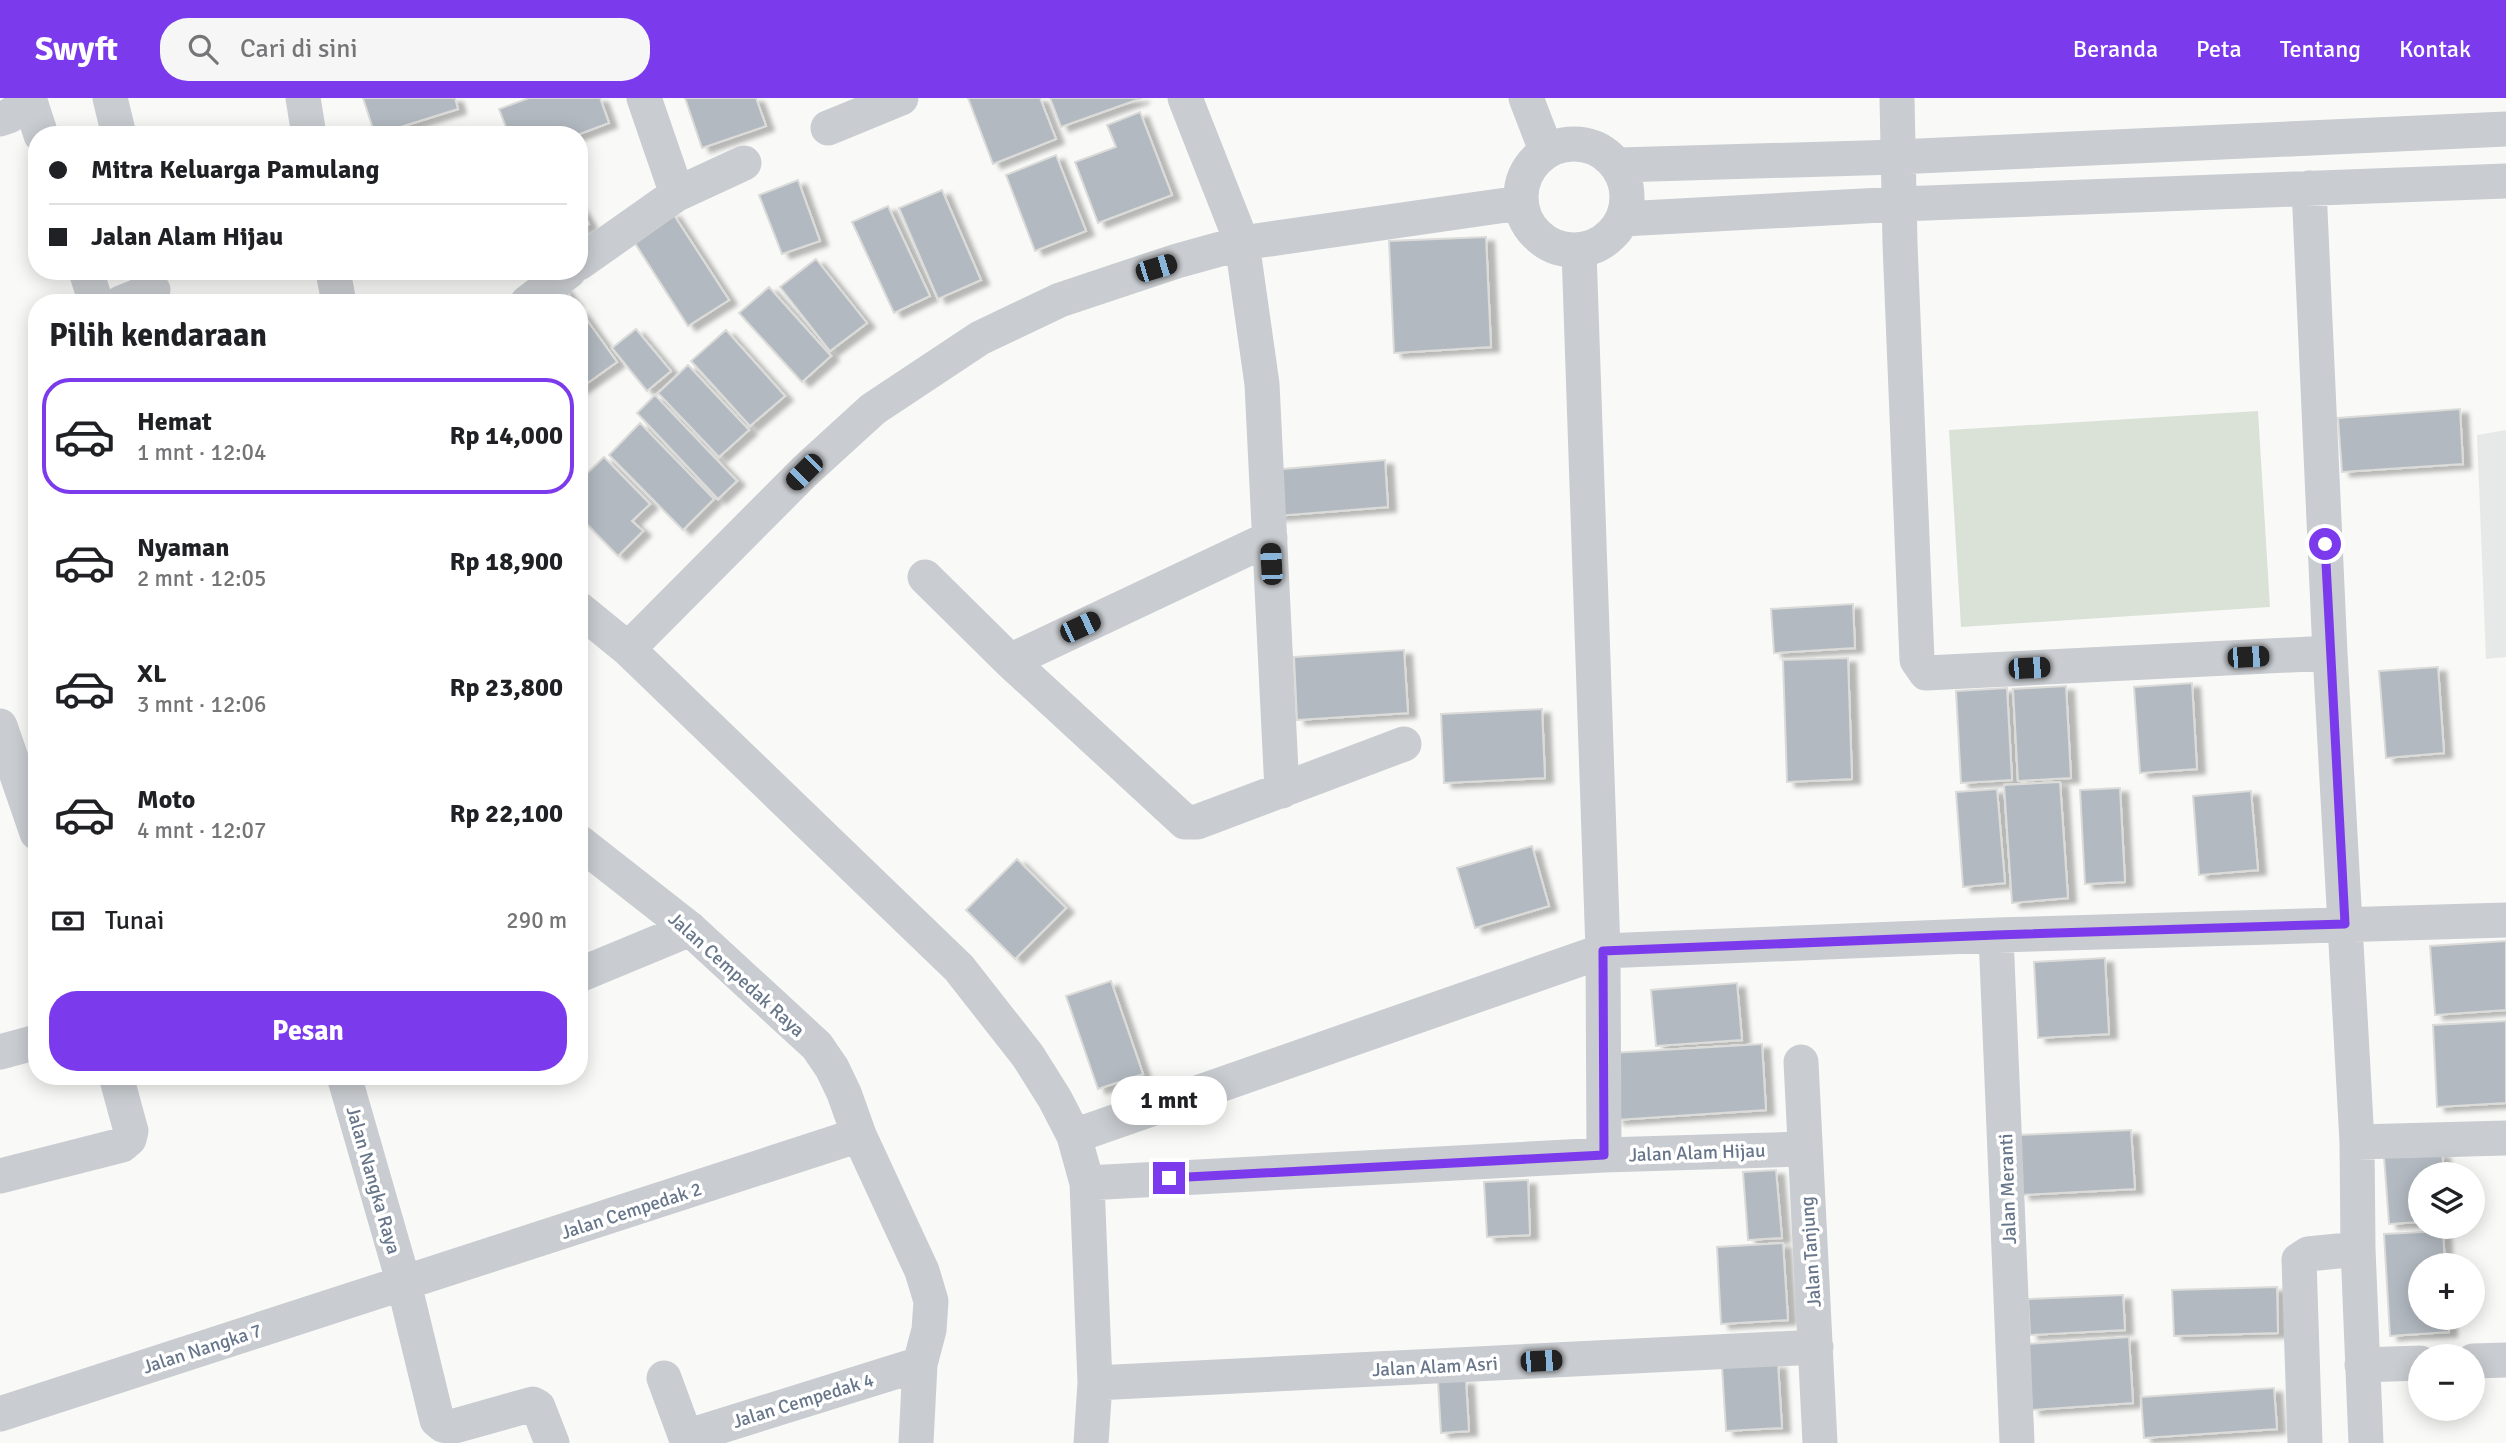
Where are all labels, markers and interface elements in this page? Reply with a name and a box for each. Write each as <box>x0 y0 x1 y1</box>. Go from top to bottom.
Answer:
search box <box>160 18 650 81</box>
text: Swyft <box>35 29 118 70</box>
icon: search <box>184 30 222 68</box>
text: Cari di sini <box>240 33 358 65</box>
text: Beranda <box>2073 34 2158 64</box>
text: Peta <box>2196 34 2242 64</box>
text: Tentang <box>2280 34 2361 64</box>
text: Kontak <box>2399 34 2471 64</box>
text: Mitra Keluarga Pamulang <box>91 154 379 186</box>
text: Jalan Alam Hijau <box>91 221 283 253</box>
car <box>1133 252 1180 284</box>
text: Pilih kendaraan <box>49 316 267 355</box>
icon: car <box>53 405 116 468</box>
text: Hemat <box>137 406 212 438</box>
text: Rp 14,000 <box>449 420 563 452</box>
text: 1 mnt · 12:04 <box>137 438 266 467</box>
car <box>782 450 827 494</box>
route start <box>2309 528 2341 560</box>
icon: car <box>53 531 116 594</box>
text: Nyaman <box>137 532 230 564</box>
car <box>1260 542 1283 586</box>
text: Rp 18,900 <box>449 546 563 578</box>
text: 2 mnt · 12:05 <box>137 564 266 593</box>
car <box>1057 609 1104 645</box>
car <box>2227 645 2270 669</box>
car <box>2008 656 2051 680</box>
icon: car <box>53 657 116 720</box>
text: XL <box>137 658 167 690</box>
text: Rp 23,800 <box>449 672 563 704</box>
text: 3 mnt · 12:06 <box>137 690 266 719</box>
icon: car <box>53 783 116 846</box>
text: Moto <box>137 784 195 816</box>
text: Rp 22,100 <box>449 798 563 830</box>
text: 4 mnt · 12:07 <box>137 816 266 845</box>
icon: cash <box>49 902 87 940</box>
text: Tunai <box>105 905 164 937</box>
text: 290 m <box>506 906 567 935</box>
street label: Jalan Cempedak Raya <box>663 907 810 1042</box>
button: Pesan <box>49 991 567 1071</box>
callout: 1 mnt <box>1111 1076 1227 1126</box>
text: 1 mnt <box>1140 1086 1198 1115</box>
street label: Jalan Nangka Raya <box>340 1104 406 1257</box>
street label: Jalan Meranti <box>1994 1133 2022 1245</box>
street label: Jalan Alam Hijau <box>1628 1139 1766 1167</box>
route end <box>1153 1162 1185 1194</box>
map controls <box>2408 1162 2485 1421</box>
button: layers <box>2408 1162 2485 1239</box>
street label: Jalan Cempedak 2 <box>558 1177 705 1245</box>
street label: Jalan Tanjung <box>1795 1195 1827 1308</box>
button: + <box>2408 1253 2485 1330</box>
street label: Jalan Nangka 7 <box>140 1318 265 1380</box>
button: − <box>2408 1344 2485 1421</box>
car <box>1520 1349 1563 1373</box>
street label: Jalan Alam Asri <box>1372 1352 1499 1382</box>
street label: Jalan Cempedak 4 <box>730 1368 877 1434</box>

